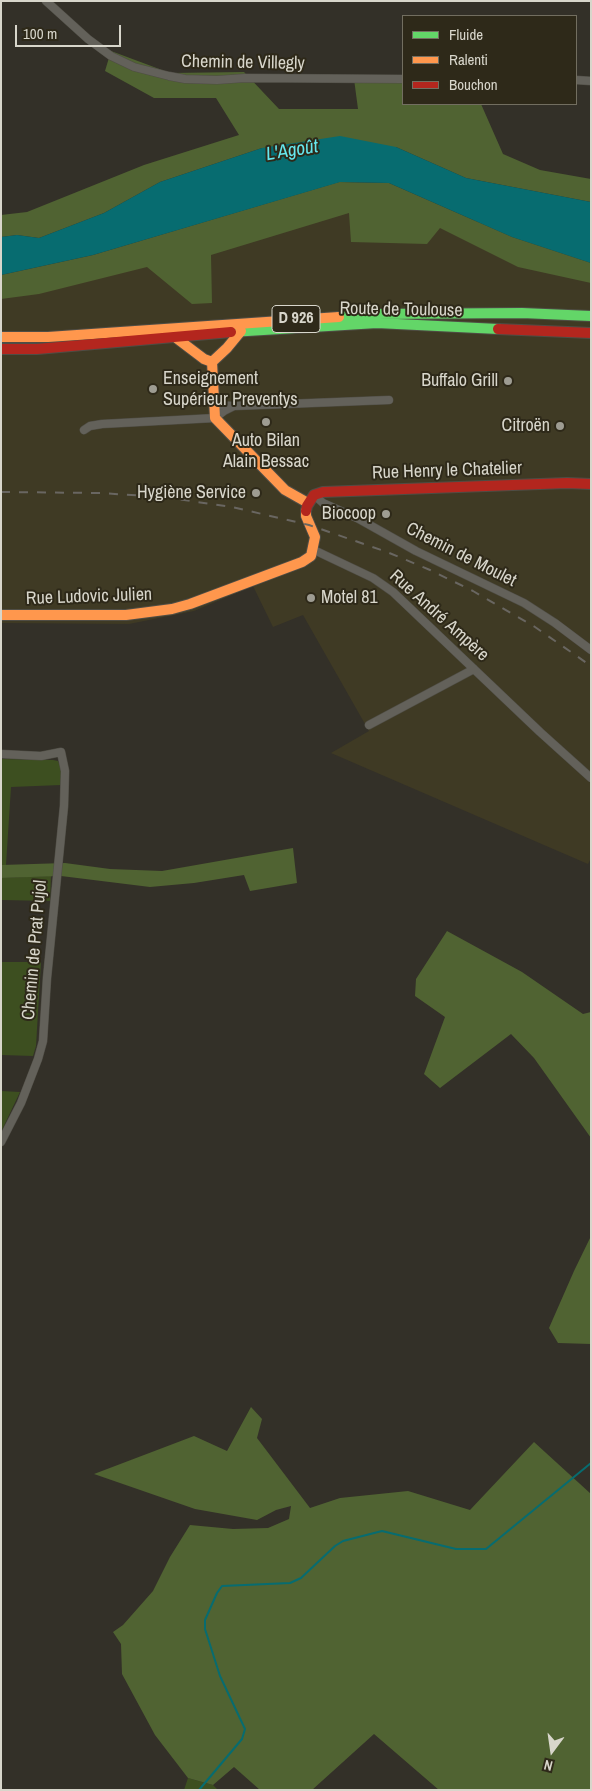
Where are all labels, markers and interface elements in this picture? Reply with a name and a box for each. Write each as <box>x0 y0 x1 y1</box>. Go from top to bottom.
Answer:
scale bar <box>18 15 124 47</box>
legend <box>402 15 577 105</box>
text: 100 m <box>23 23 57 44</box>
text: Fluide <box>449 24 483 45</box>
text: Ralenti <box>449 49 488 70</box>
street label: Chemin de Villegly <box>181 51 305 75</box>
text: Bouchon <box>449 74 498 95</box>
water label: L'Agoût <box>264 136 320 166</box>
street label: Route de Toulouse <box>339 298 463 322</box>
road number: D 926 <box>272 306 320 332</box>
place label: Enseignement Supérieur Preventys <box>163 368 298 410</box>
place label: Buffalo Grill <box>421 370 498 392</box>
marker: Buffalo Grill <box>502 375 514 387</box>
marker: Enseignement Supérieur Preventys <box>147 383 159 395</box>
place label: Citroën <box>502 415 550 437</box>
marker: Auto Bilan Alain Bessac <box>260 416 272 428</box>
marker: Citroën <box>554 420 566 432</box>
place label: Auto Bilan Alain Bessac <box>223 430 309 472</box>
street label: Rue Henry le Chatelier <box>372 458 522 484</box>
place label: Hygiène Service <box>137 482 246 504</box>
marker: Hygiène Service <box>250 487 262 499</box>
place label: Biocoop <box>322 503 376 525</box>
marker: Biocoop <box>380 508 392 520</box>
street label: Chemin de Moulet <box>402 518 520 592</box>
street label: Rue André Ampère <box>385 566 493 666</box>
street label: Rue Ludovic Julien <box>25 584 153 610</box>
place label: Motel 81 <box>321 587 378 609</box>
marker: Motel 81 <box>305 592 317 604</box>
street label: Chemin de Prat Pujol <box>18 879 52 1021</box>
north arrow <box>527 1726 577 1776</box>
text: N <box>542 1756 555 1775</box>

